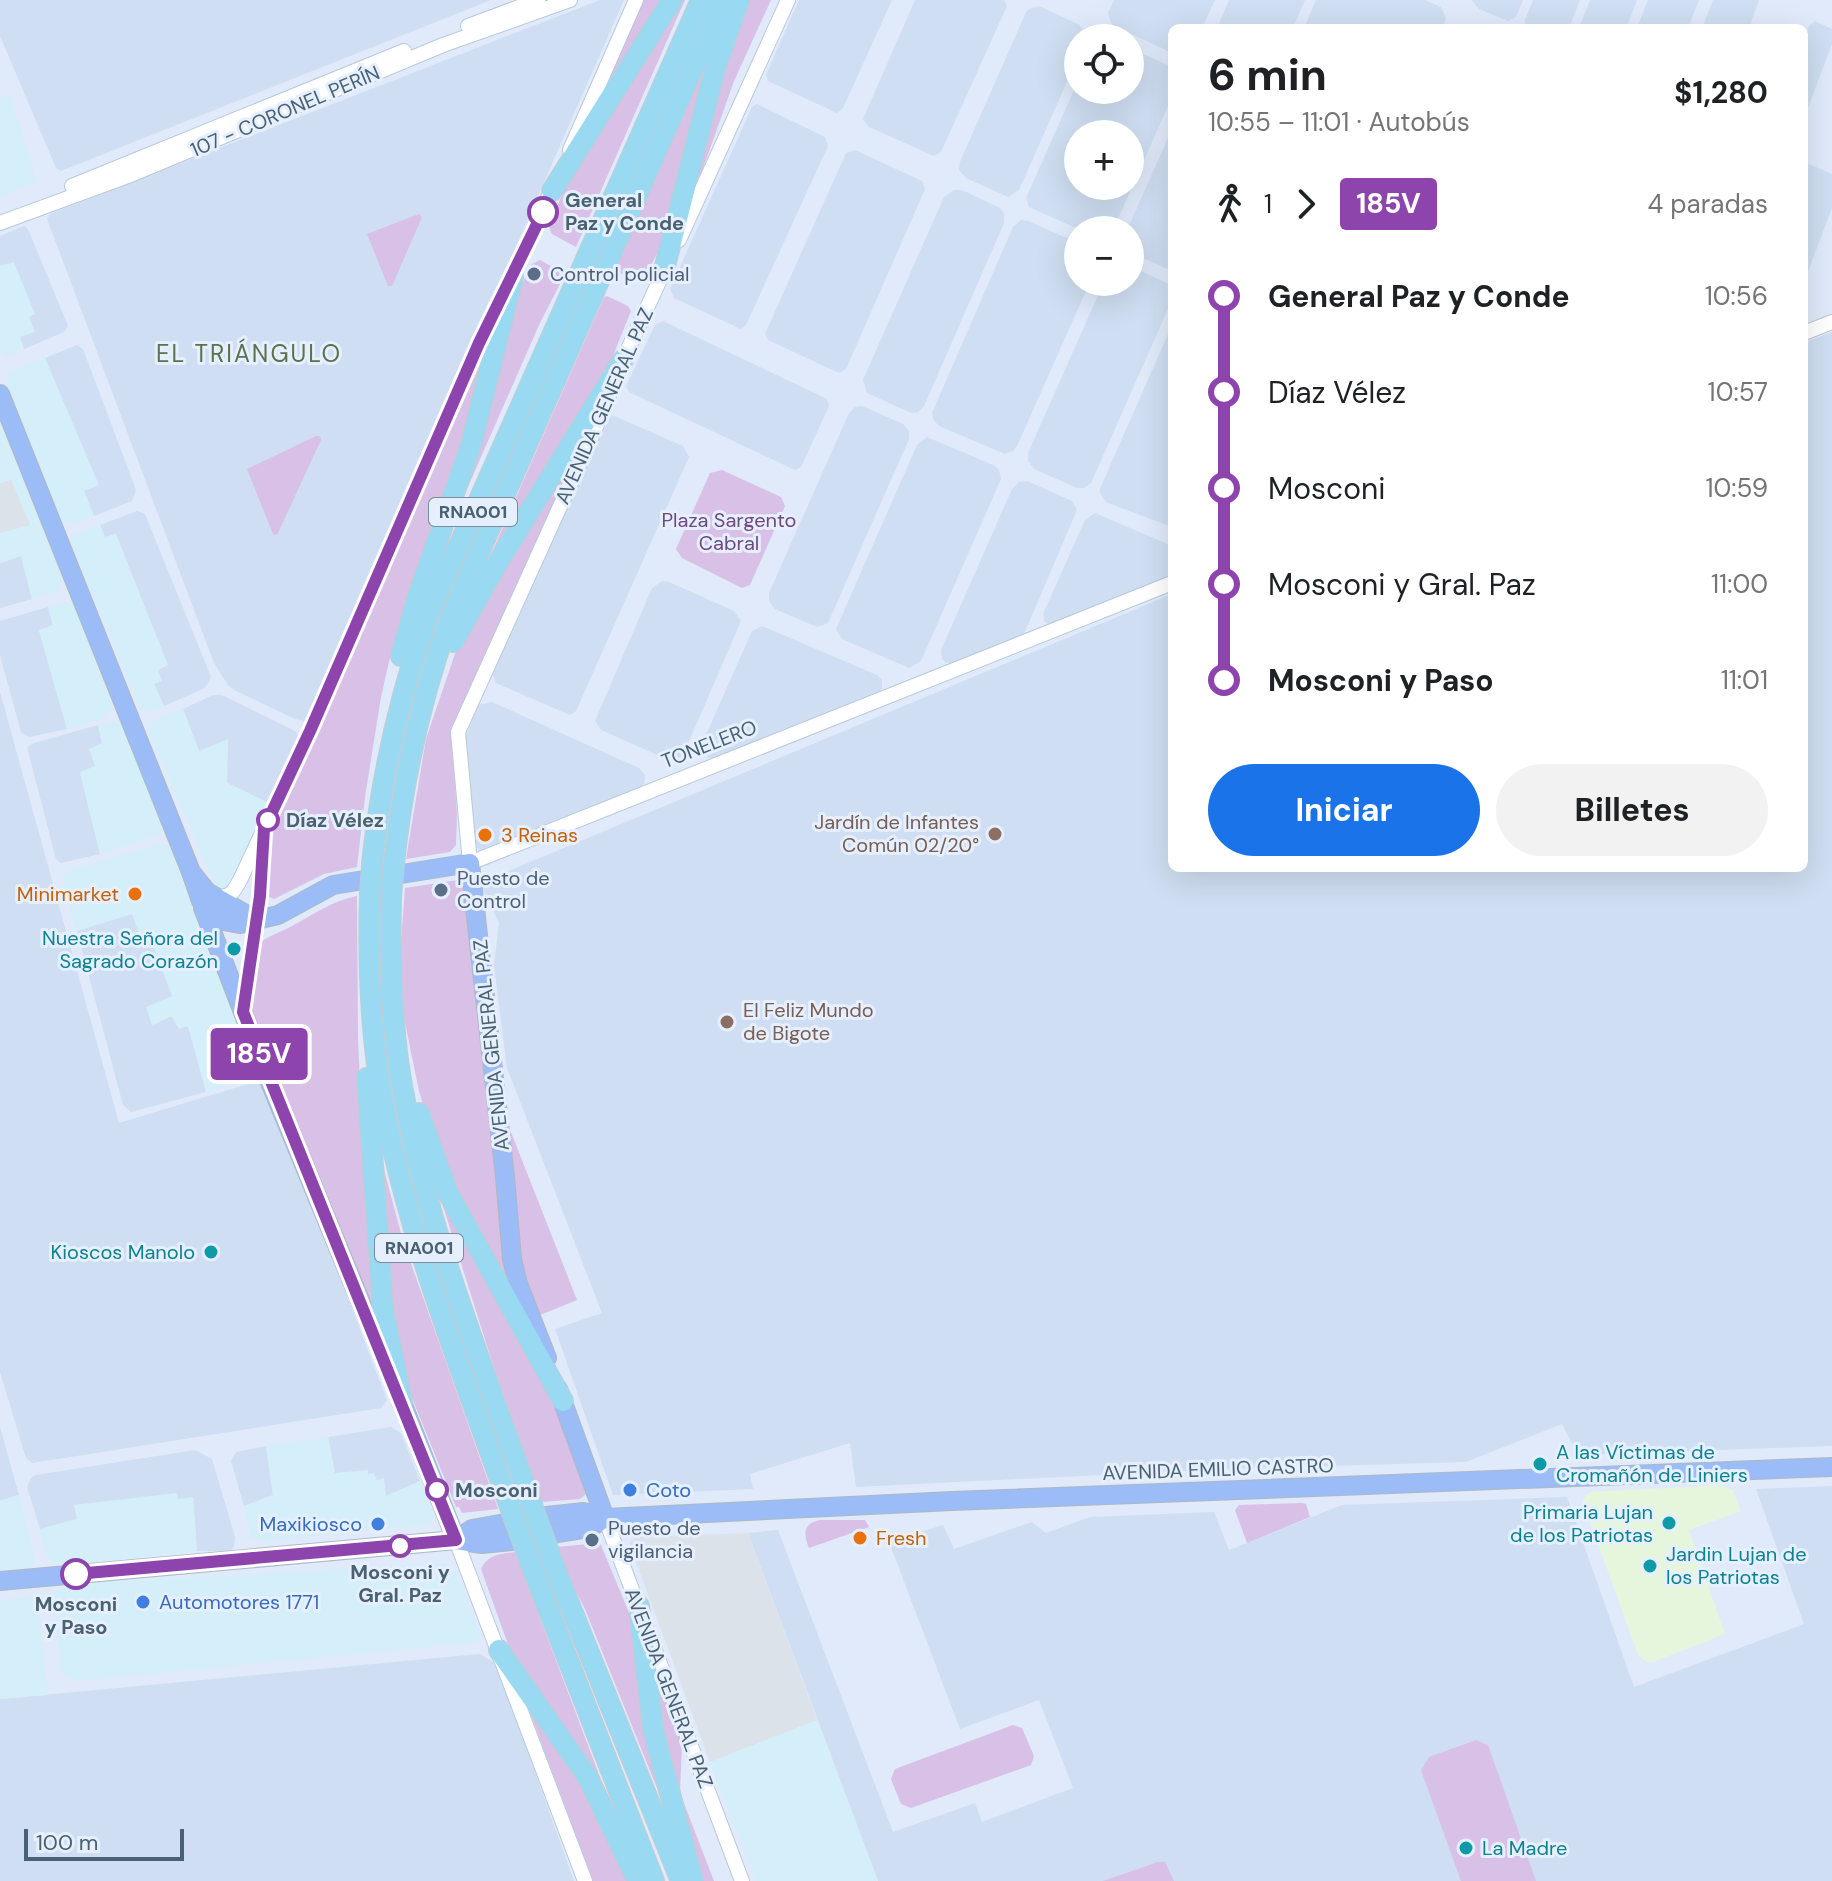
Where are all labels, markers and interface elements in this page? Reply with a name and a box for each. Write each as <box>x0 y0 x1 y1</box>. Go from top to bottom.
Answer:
map controls <box>1064 24 1144 296</box>
button: locate <box>1064 24 1144 104</box>
text: 6 min <box>1208 46 1327 104</box>
street label: 107 - CORONEL PERÍN <box>186 59 384 163</box>
text: $1,280 <box>1674 73 1768 112</box>
text: 10:55 – 11:01 · Autobús <box>1208 105 1470 139</box>
button: + <box>1064 120 1144 200</box>
icon: walk <box>1208 182 1252 226</box>
icon: forward <box>1284 182 1328 226</box>
text: 185V <box>1356 185 1421 222</box>
place label: General Paz y Conde <box>565 187 684 236</box>
text: 1 <box>1264 187 1272 221</box>
text: 4 paradas <box>1648 187 1768 221</box>
marker: General Paz y Conde <box>528 197 558 227</box>
button: − <box>1064 216 1144 296</box>
place label: Control policial <box>550 261 689 287</box>
marker: Control policial <box>525 265 543 283</box>
text: General Paz y Conde <box>1268 277 1569 316</box>
text: 10:56 <box>1705 279 1768 313</box>
street label: AVENIDA GENERAL PAZ <box>549 304 659 508</box>
district label: EL TRIÁNGULO <box>156 338 342 369</box>
text: Díaz Vélez <box>1268 373 1406 412</box>
text: 10:57 <box>1708 375 1768 409</box>
text: Mosconi <box>1268 469 1385 508</box>
text: 10:59 <box>1705 471 1768 505</box>
road number: RNA001 <box>429 498 517 526</box>
park label: Plaza Sargento Cabral <box>662 507 796 556</box>
text: Mosconi y Gral. Paz <box>1268 565 1536 604</box>
text: 11:00 <box>1711 567 1768 601</box>
text: Mosconi y Paso <box>1268 661 1494 700</box>
text: 11:01 <box>1721 663 1768 697</box>
street label: TONELERO <box>658 714 760 774</box>
button: Iniciar <box>1208 764 1480 856</box>
button: Billetes <box>1496 764 1768 856</box>
place label: Díaz Vélez <box>286 807 384 833</box>
marker: Díaz Vélez <box>257 809 279 831</box>
place label: Jardín de Infantes Común 02/20° <box>814 809 979 858</box>
place label: 3 Reinas <box>501 822 578 848</box>
marker: Jardín de Infantes Común 02/20° <box>986 825 1004 843</box>
marker: 3 Reinas <box>476 826 494 844</box>
place label: Puesto de Control <box>457 865 550 914</box>
place label: Minimarket <box>17 881 119 907</box>
marker: Puesto de Control <box>432 881 450 899</box>
marker: Minimarket <box>126 885 144 903</box>
place label: Nuestra Señora del Sagrado Corazón <box>42 925 218 974</box>
street label: AVENIDA GENERAL PAZ <box>467 938 515 1152</box>
marker: Nuestra Señora del Sagrado Corazón <box>225 940 243 958</box>
place label: El Feliz Mundo de Bigote <box>743 997 874 1046</box>
marker: El Feliz Mundo de Bigote <box>718 1013 736 1031</box>
line badge: 185V <box>203 1028 315 1080</box>
text: 185V <box>227 1035 291 1072</box>
road number: RNA001 <box>375 1234 463 1262</box>
place label: Kioscos Manolo <box>51 1239 195 1265</box>
marker: Kioscos Manolo <box>202 1243 220 1261</box>
place label: A las Víctimas de Cromañón de Liniers <box>1556 1439 1748 1488</box>
street label: AVENIDA EMILIO CASTRO <box>1102 1452 1334 1486</box>
marker: A las Víctimas de Cromañón de Liniers <box>1531 1455 1549 1473</box>
place label: Mosconi <box>455 1477 538 1503</box>
place label: Coto <box>646 1477 691 1503</box>
marker: Mosconi <box>426 1479 448 1501</box>
marker: Coto <box>621 1481 639 1499</box>
place label: Primaria Lujan de los Patriotas <box>1510 1499 1653 1548</box>
place label: Maxikiosco <box>260 1511 362 1537</box>
marker: Primaria Lujan de los Patriotas <box>1660 1514 1678 1532</box>
marker: Maxikiosco <box>369 1515 387 1533</box>
place label: Puesto de vigilancia <box>608 1515 701 1564</box>
place label: Fresh <box>876 1525 927 1551</box>
marker: Fresh <box>851 1529 869 1547</box>
marker: Puesto de vigilancia <box>583 1531 601 1549</box>
marker: Mosconi y Gral. Paz <box>389 1535 411 1557</box>
place label: Jardin Lujan de los Patriotas <box>1666 1541 1807 1590</box>
marker: Jardin Lujan de los Patriotas <box>1641 1557 1659 1575</box>
marker: Mosconi y Paso <box>61 1559 91 1589</box>
place label: Mosconi y Gral. Paz <box>350 1559 450 1608</box>
street label: AVENIDA GENERAL PAZ <box>619 1584 719 1792</box>
place label: Automotores 1771 <box>159 1589 319 1615</box>
place label: Mosconi y Paso <box>35 1591 117 1640</box>
marker: Automotores 1771 <box>134 1593 152 1611</box>
scale bar <box>24 1825 184 1861</box>
text: 100 m <box>36 1828 98 1857</box>
place label: La Madre <box>1482 1835 1567 1861</box>
marker: La Madre <box>1457 1839 1475 1857</box>

